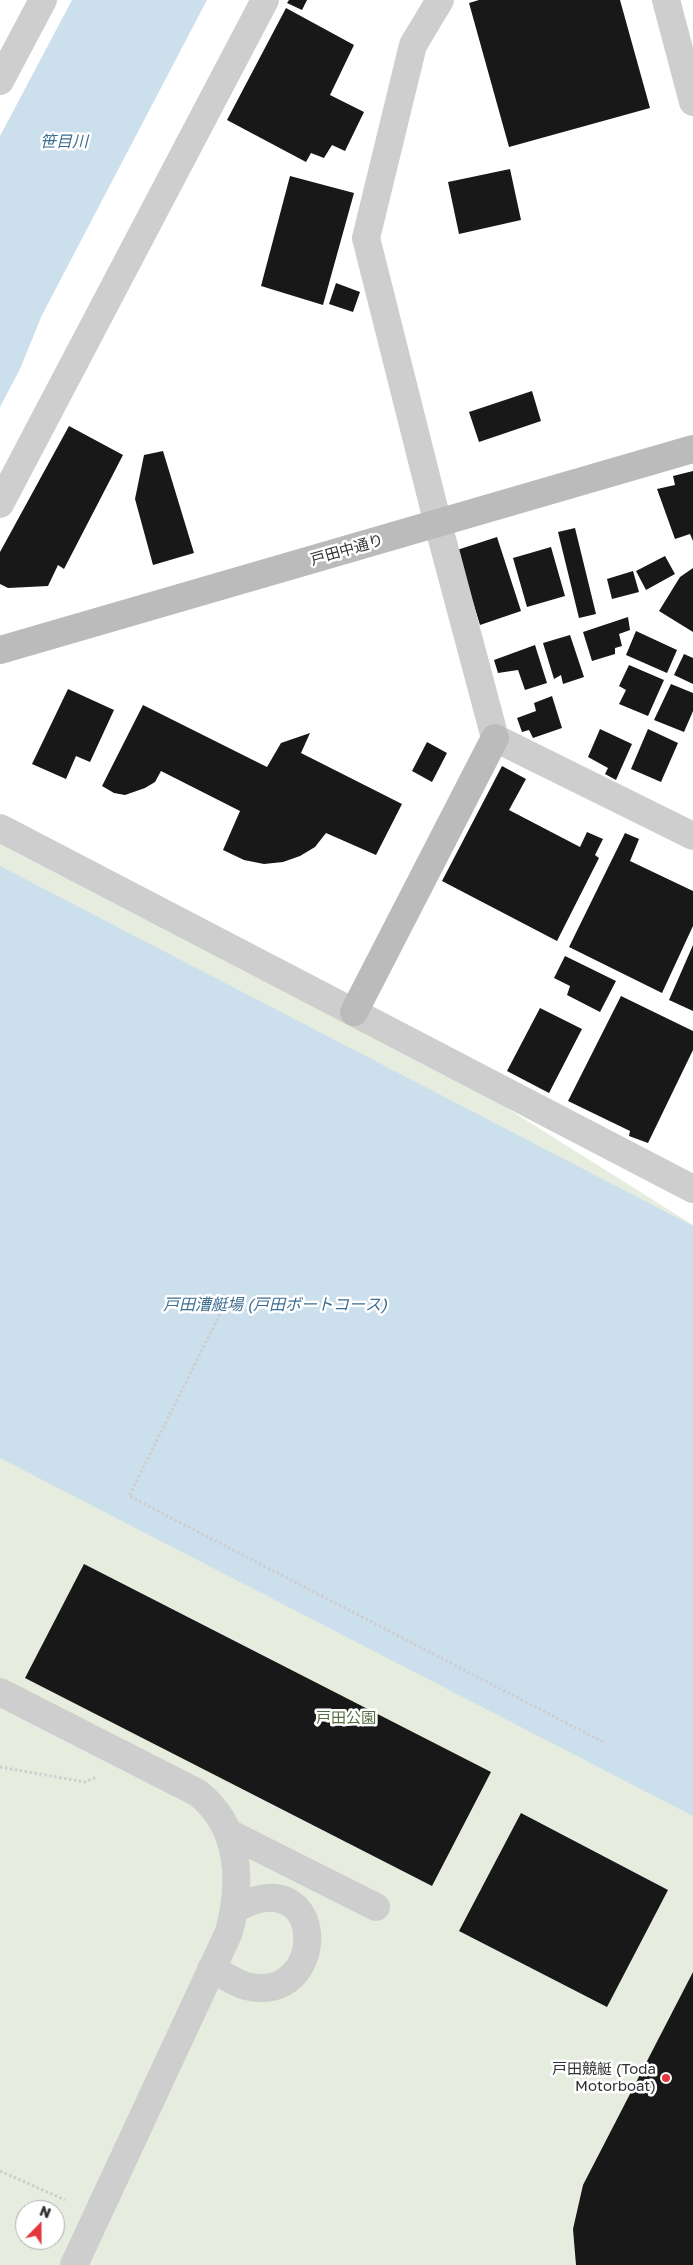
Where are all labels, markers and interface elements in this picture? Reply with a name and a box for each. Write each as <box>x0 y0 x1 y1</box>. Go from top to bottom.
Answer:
water label: 笹目川 <box>40 132 88 152</box>
street label: 戸田中通り <box>308 531 386 569</box>
water label: 戸田漕艇場 (戸田ボートコース) <box>163 1295 387 1315</box>
park label: 戸田公園 <box>316 1709 376 1727</box>
place label: 戸田競艇 (Toda Motorboat) <box>552 2060 656 2095</box>
marker: 戸田競艇 (Toda Motorboat) <box>660 2072 672 2084</box>
north arrow <box>15 2200 65 2250</box>
text: N <box>37 2202 54 2221</box>

